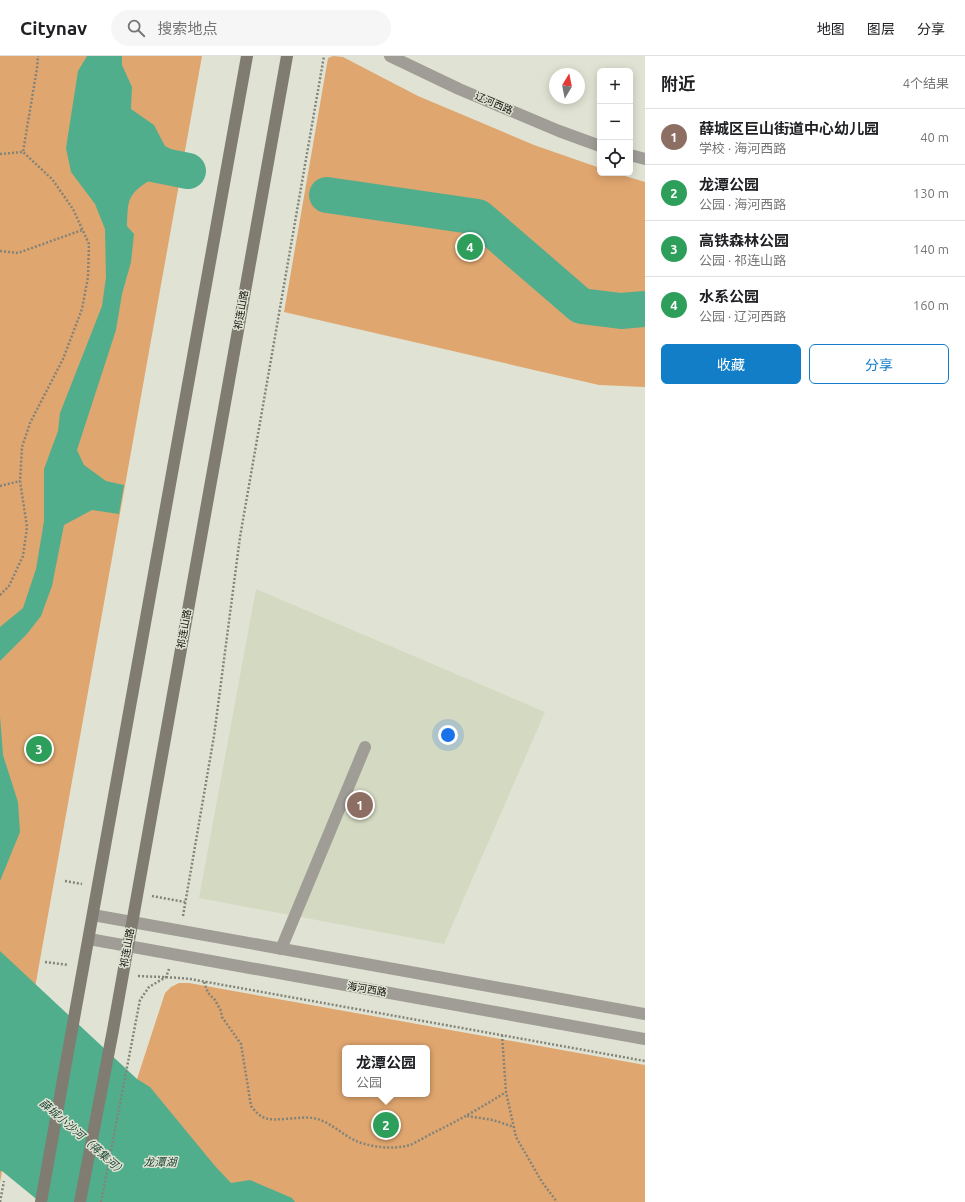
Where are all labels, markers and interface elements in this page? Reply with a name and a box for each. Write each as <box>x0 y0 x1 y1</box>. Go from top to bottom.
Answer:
search box <box>111 10 391 46</box>
text: Citynav <box>20 17 87 39</box>
icon: search <box>125 17 147 39</box>
text: 搜索地点 <box>157 20 217 37</box>
text: 地图 <box>817 21 845 37</box>
text: 图层 <box>867 21 895 37</box>
text: 分享 <box>917 21 945 37</box>
north arrow <box>549 68 585 104</box>
map controls <box>597 68 633 176</box>
button: + <box>597 68 633 104</box>
text: 附近 <box>661 74 695 93</box>
text: 4个结果 <box>903 76 949 90</box>
street label: 辽河西路 <box>473 90 515 116</box>
button: − <box>597 104 633 140</box>
text: 薛城区巨山街道中心幼儿园 <box>699 120 879 137</box>
text: 1 <box>670 130 678 144</box>
text: 40 m <box>920 130 949 144</box>
button: locate <box>597 140 633 176</box>
text: 学校 · 海河西路 <box>699 141 786 155</box>
text: 龙潭公园 <box>699 176 759 193</box>
text: 2 <box>670 186 678 200</box>
text: 130 m <box>913 186 949 200</box>
text: 公园 · 海河西路 <box>699 197 786 211</box>
pin: 4 <box>457 232 483 262</box>
text: 高铁森林公园 <box>699 232 789 249</box>
text: 3 <box>670 242 678 256</box>
text: 140 m <box>913 242 949 256</box>
text: 公园 · 祁连山路 <box>699 253 786 267</box>
text: 水系公园 <box>699 288 759 305</box>
street label: 祁连山路 <box>232 289 250 331</box>
text: 4 <box>670 298 678 312</box>
text: 160 m <box>913 298 949 312</box>
text: 公园 · 辽河西路 <box>699 309 786 323</box>
button: 收藏 <box>661 344 801 384</box>
button: 分享 <box>809 344 949 384</box>
street label: 祁连山路 <box>175 608 193 650</box>
your location <box>438 725 458 745</box>
pin: 3 <box>26 734 52 764</box>
pin: 1 <box>347 790 373 820</box>
street label: 祁连山路 <box>118 927 136 969</box>
street label: 海河西路 <box>346 980 388 998</box>
popup <box>342 1045 430 1097</box>
text: 龙潭公园 <box>356 1054 416 1071</box>
text: 公园 <box>356 1075 382 1089</box>
water label: 薛城小沙河（蒋集河） <box>38 1096 128 1178</box>
pin: 2 <box>373 1110 399 1140</box>
water label: 龙潭湖 <box>144 1156 178 1168</box>

